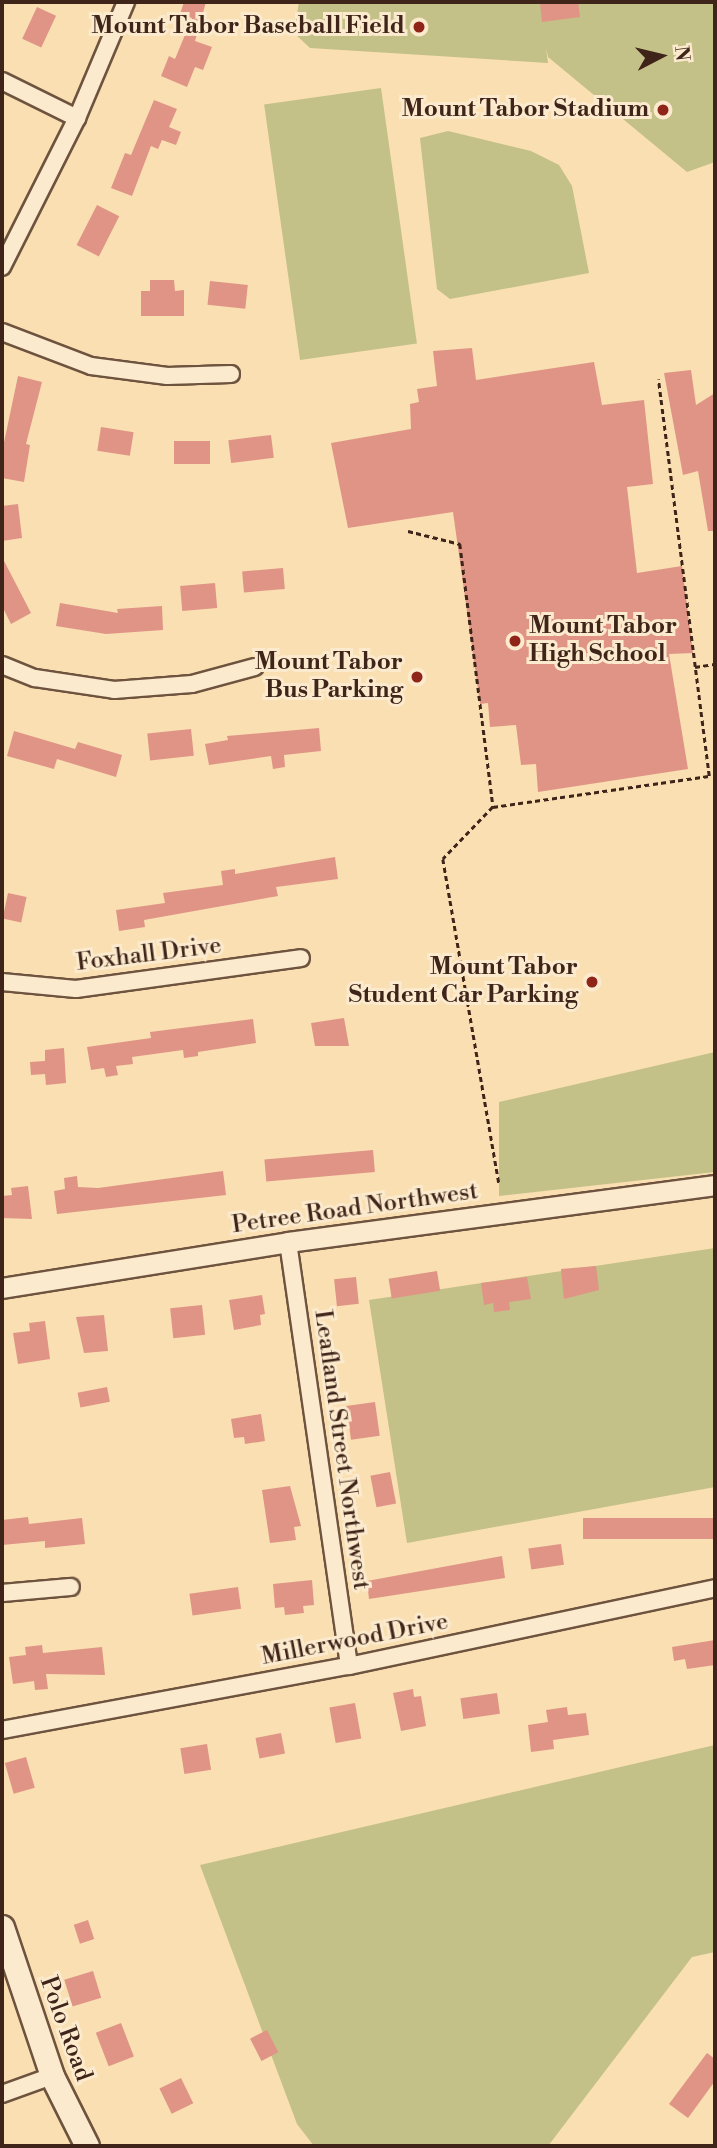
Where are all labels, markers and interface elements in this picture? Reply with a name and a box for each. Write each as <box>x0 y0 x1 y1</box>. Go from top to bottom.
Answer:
place label: Mount Tabor Baseball Field <box>91 13 405 41</box>
marker: Mount Tabor Baseball Field <box>411 19 427 35</box>
north arrow <box>626 21 696 91</box>
text: N <box>669 45 695 62</box>
place label: Mount Tabor Stadium <box>402 96 649 124</box>
marker: Mount Tabor Stadium <box>655 102 671 118</box>
place label: Mount Tabor High School <box>529 613 677 669</box>
marker: Mount Tabor High School <box>507 633 523 649</box>
place label: Mount Tabor Bus Parking <box>255 649 403 705</box>
marker: Mount Tabor Bus Parking <box>409 669 425 685</box>
street label: Foxhall Drive <box>75 932 223 978</box>
place label: Mount Tabor Student Car Parking <box>349 954 578 1010</box>
marker: Mount Tabor Student Car Parking <box>584 974 600 990</box>
street label: Petree Road Northwest <box>230 1177 480 1241</box>
street label: Leafland Street Northwest <box>307 1308 375 1592</box>
street label: Millerwood Drive <box>259 1608 451 1672</box>
street label: Polo Road <box>33 1973 97 2085</box>

